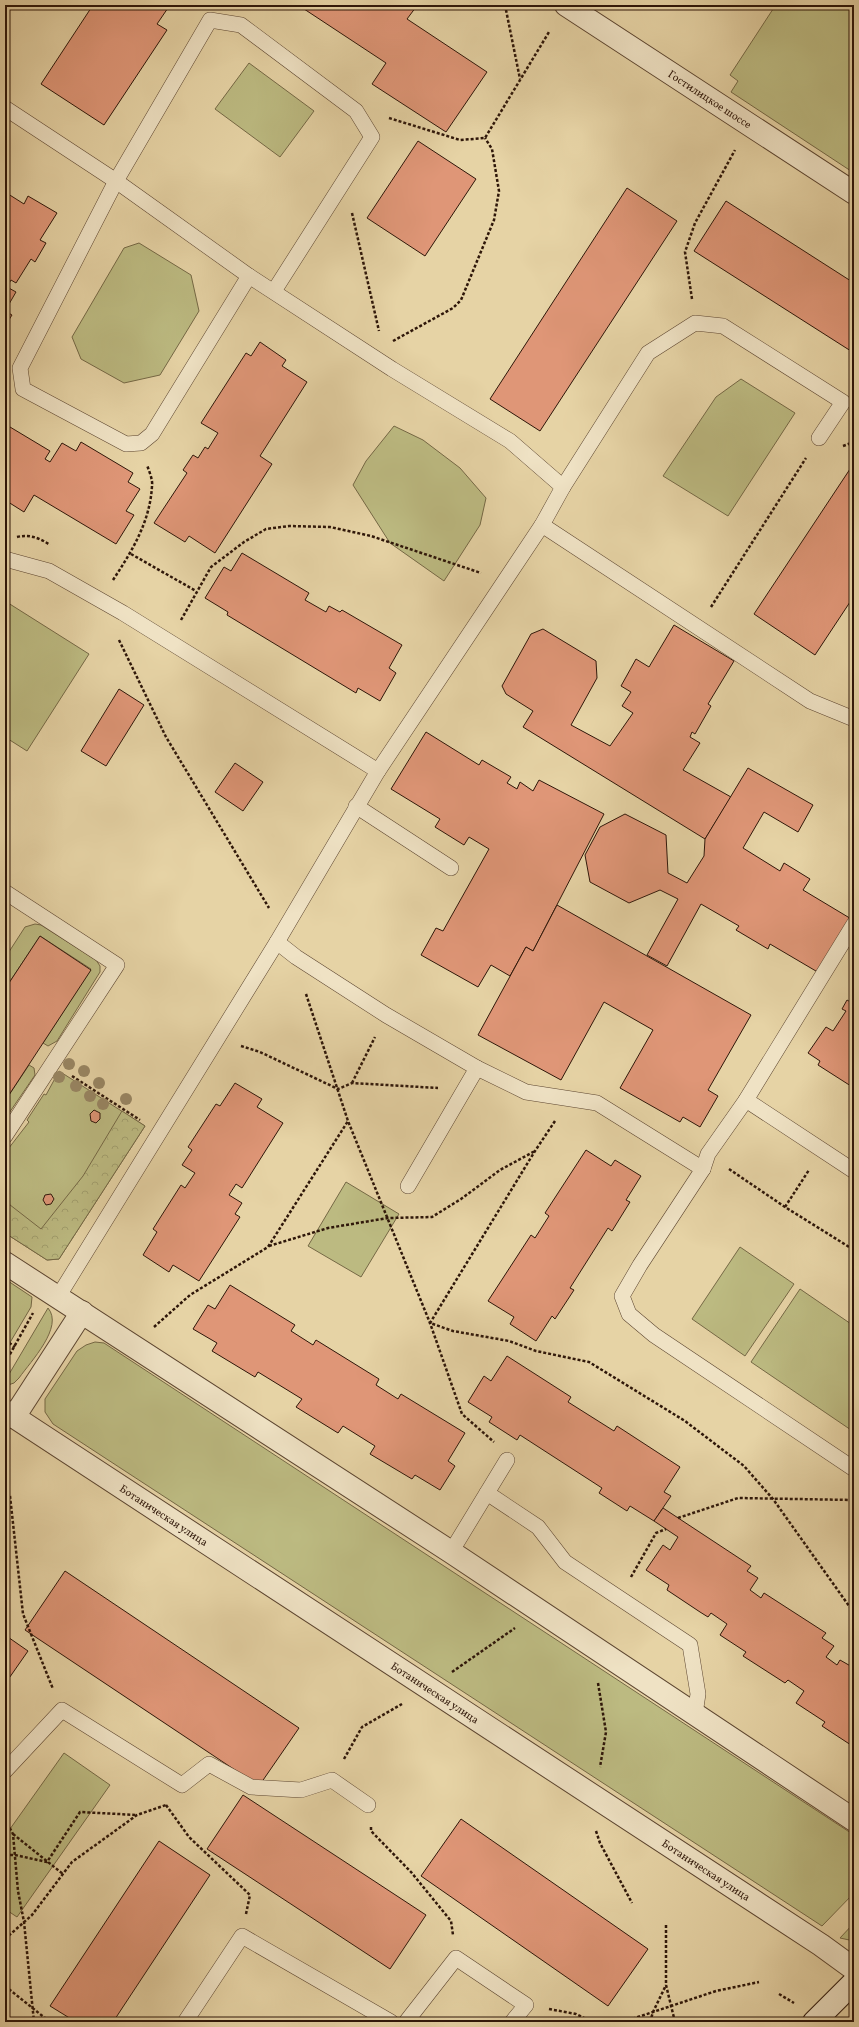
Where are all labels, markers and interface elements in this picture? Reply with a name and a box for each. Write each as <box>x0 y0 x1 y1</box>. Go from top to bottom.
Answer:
street label: Гостилицкое шоссе <box>664 67 754 133</box>
street label: Ботаническая улица <box>116 1482 211 1551</box>
street label: Ботаническая улица <box>387 1659 482 1728</box>
street label: Ботаническая улица <box>658 1837 753 1906</box>

